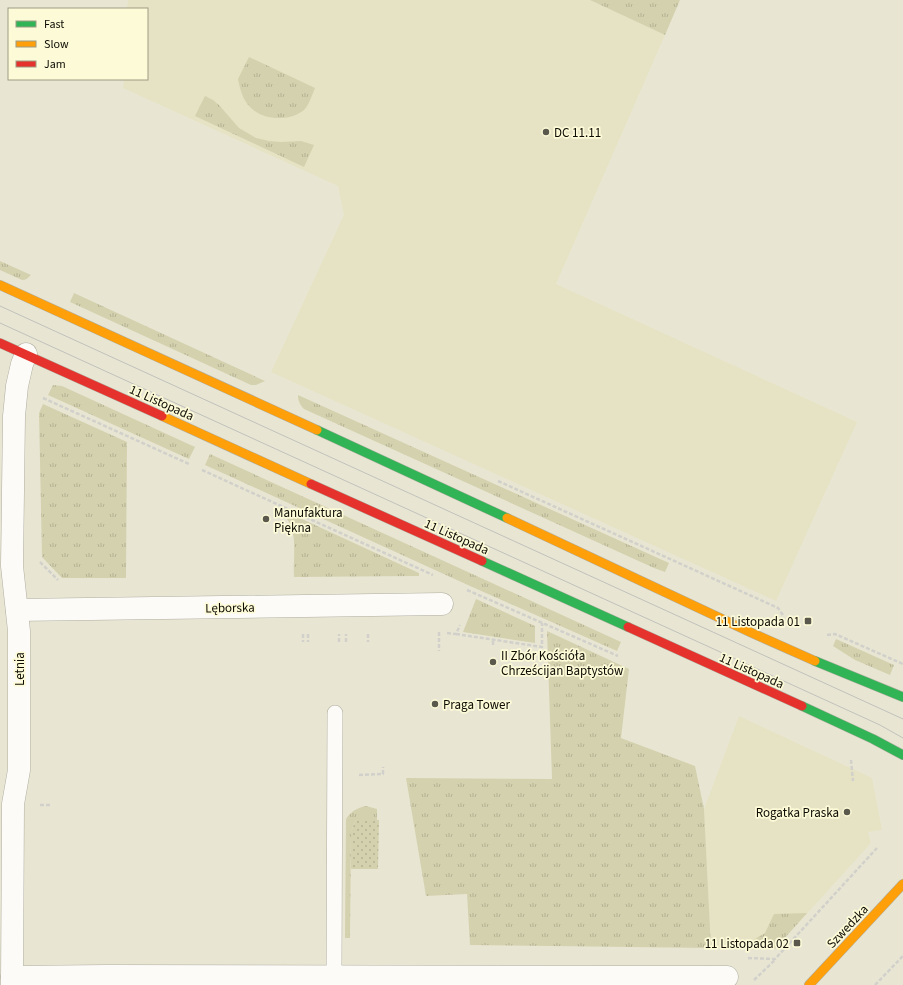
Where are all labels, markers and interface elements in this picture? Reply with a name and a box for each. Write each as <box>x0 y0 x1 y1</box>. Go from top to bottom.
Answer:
legend <box>8 8 148 80</box>
text: Fast <box>44 16 64 33</box>
text: Slow <box>44 36 69 53</box>
text: Jam <box>44 56 66 73</box>
place label: DC 11.11 <box>554 124 601 142</box>
marker: DC 11.11 <box>541 127 551 137</box>
street label: 11 Listopada <box>126 381 197 425</box>
place label: Manufaktura Piękna <box>274 504 343 537</box>
marker: Manufaktura Piękna <box>261 514 271 524</box>
street label: 11 Listopada <box>421 515 492 559</box>
street label: Lęborska <box>205 599 255 617</box>
place label: 11 Listopada 01 <box>716 613 800 631</box>
marker: 11 Listopada 01 <box>803 616 813 626</box>
place label: II Zbór Kościóła Chrześcijan Baptystów <box>501 647 624 680</box>
street label: 11 Listopada <box>716 649 787 693</box>
street label: Letnia <box>11 652 29 686</box>
marker: II Zbór Kościóła Chrześcijan Baptystów <box>488 657 498 667</box>
place label: Praga Tower <box>443 696 510 714</box>
marker: Praga Tower <box>430 699 440 709</box>
place label: Rogatka Praska <box>756 804 839 822</box>
marker: Rogatka Praska <box>842 807 852 817</box>
street label: Szwedzka <box>823 901 873 953</box>
place label: 11 Listopada 02 <box>705 935 789 953</box>
marker: 11 Listopada 02 <box>792 938 802 948</box>

